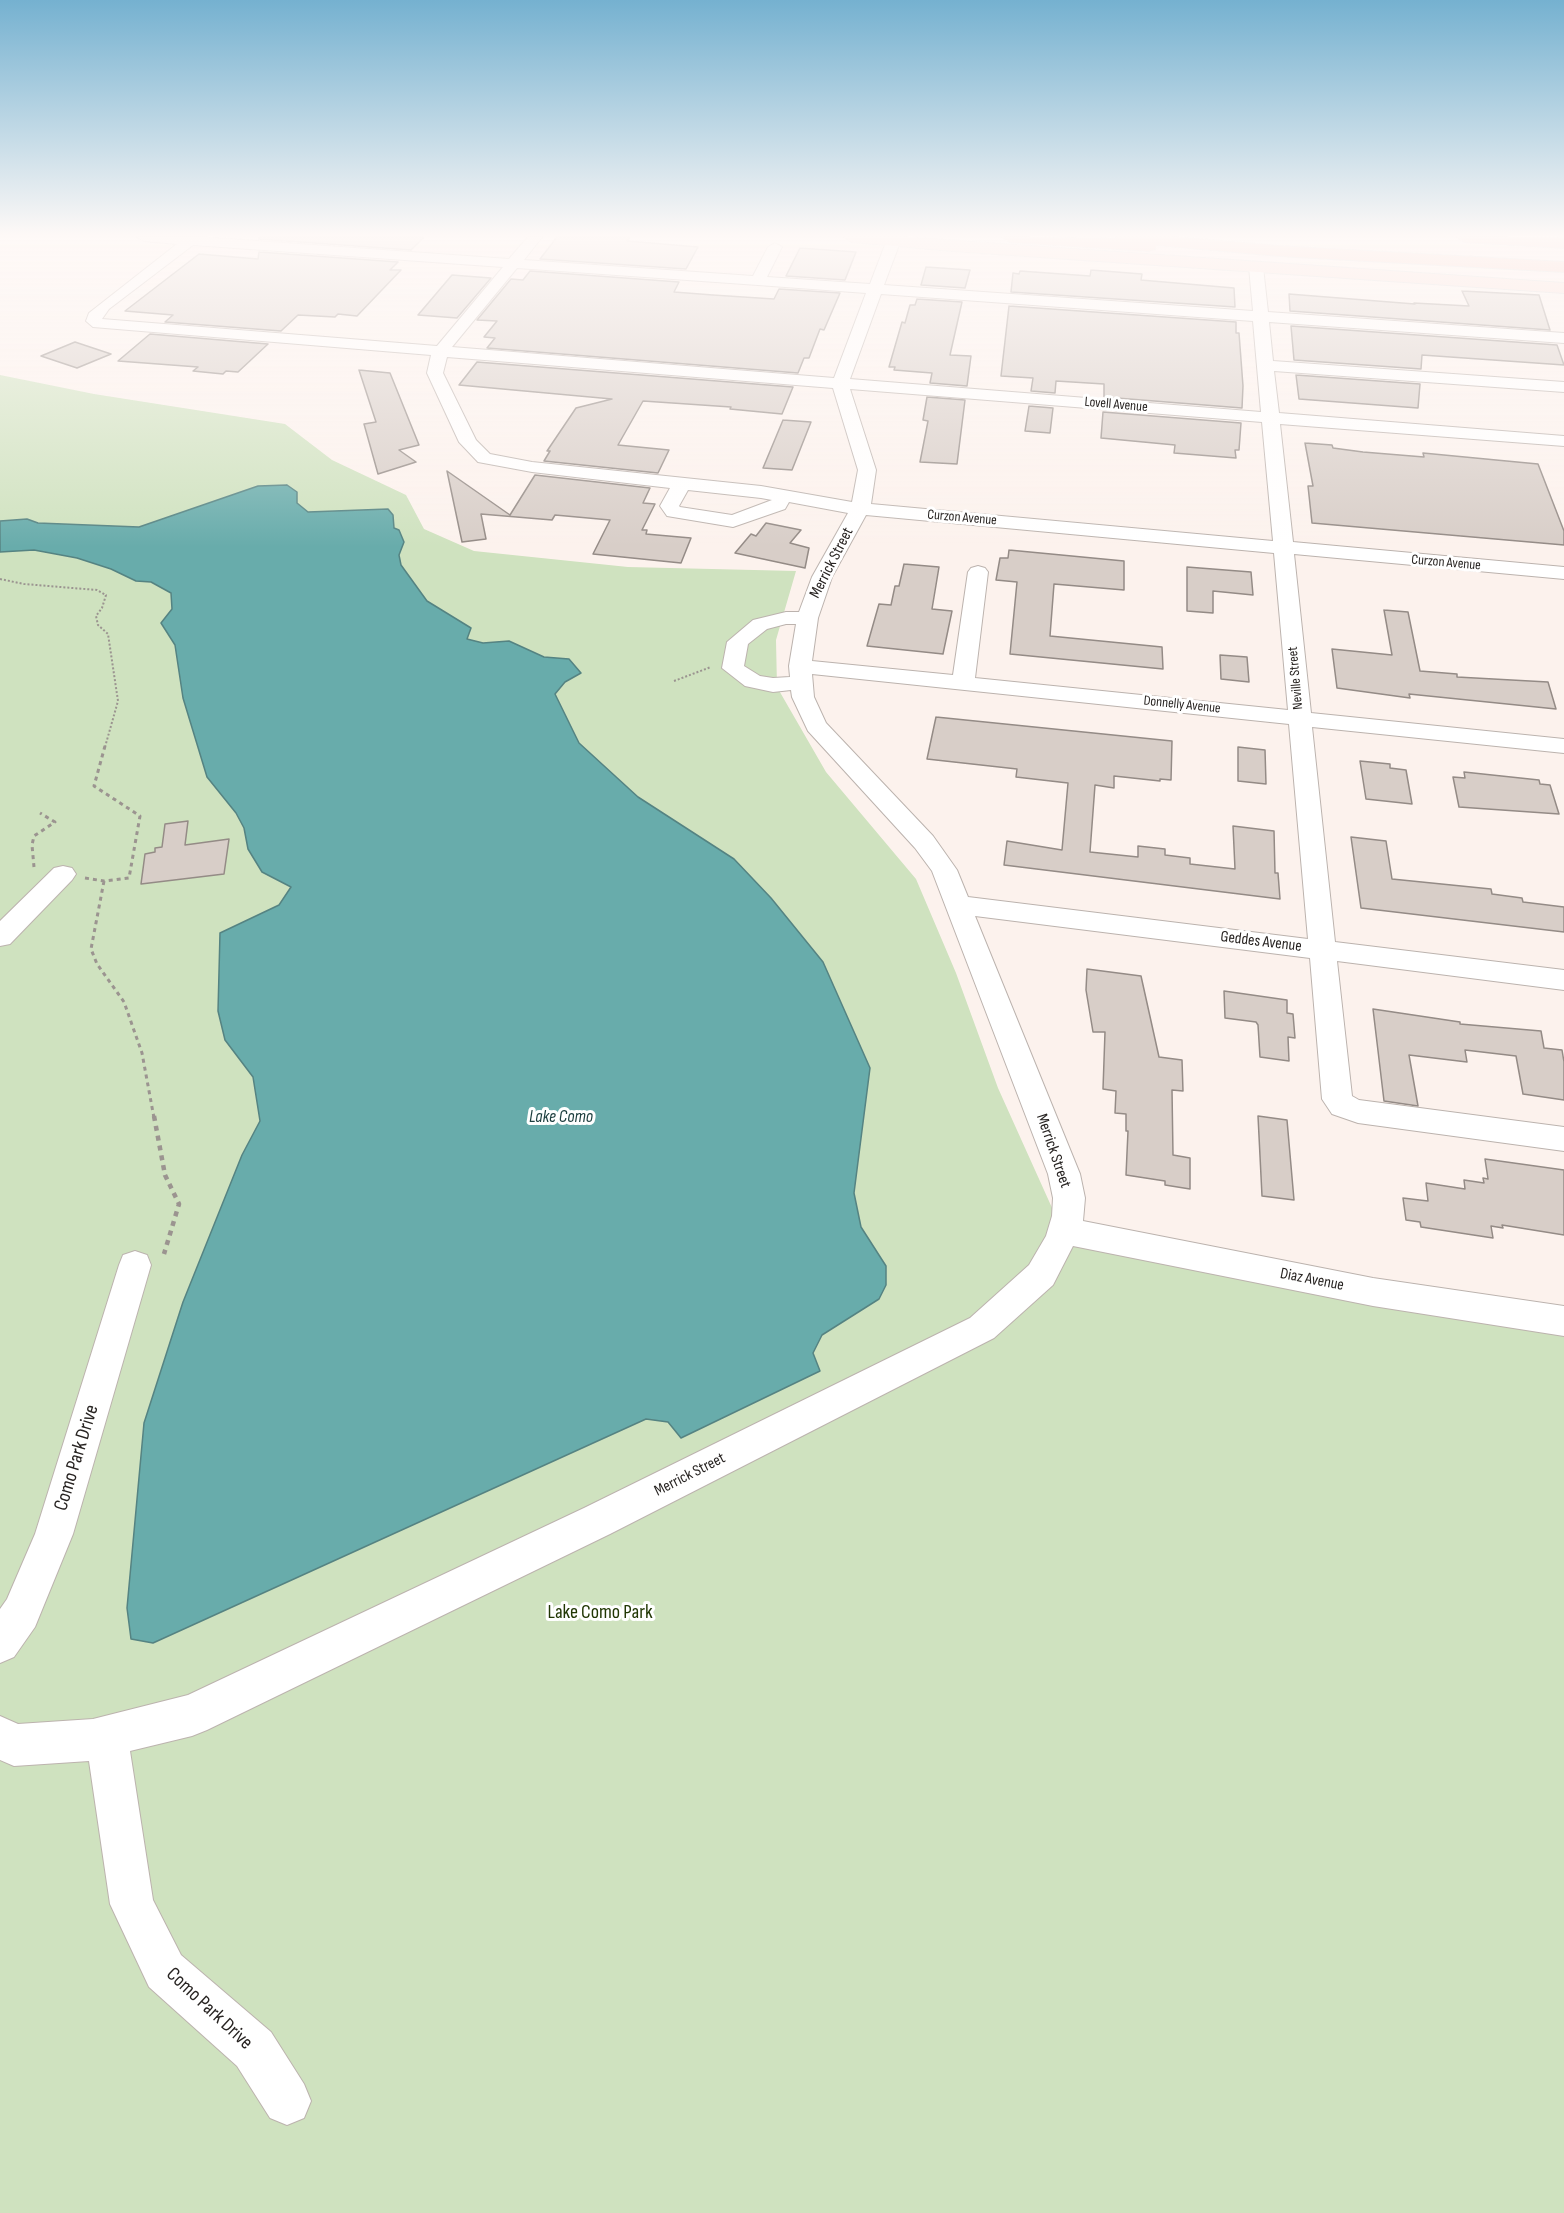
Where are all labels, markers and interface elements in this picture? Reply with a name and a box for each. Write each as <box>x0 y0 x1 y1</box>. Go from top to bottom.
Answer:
street label: Lovell Avenue <box>1084 394 1148 416</box>
street label: Curzon Avenue <box>927 507 997 529</box>
street label: Merrick Street <box>806 524 858 602</box>
street label: Curzon Avenue <box>1411 552 1481 574</box>
street label: Neville Street <box>1285 646 1307 710</box>
street label: Donnelly Avenue <box>1143 693 1221 717</box>
street label: Geddes Avenue <box>1219 927 1303 957</box>
water label: Lake Como <box>529 1106 593 1128</box>
street label: Merrick Street <box>1031 1112 1075 1190</box>
street label: Diaz Avenue <box>1279 1264 1345 1296</box>
street label: Como Park Drive <box>50 1402 104 1514</box>
street label: Merrick Street <box>651 1449 729 1501</box>
park label: Lake Como Park <box>547 1601 653 1625</box>
street label: Como Park Drive <box>161 1963 257 2055</box>

